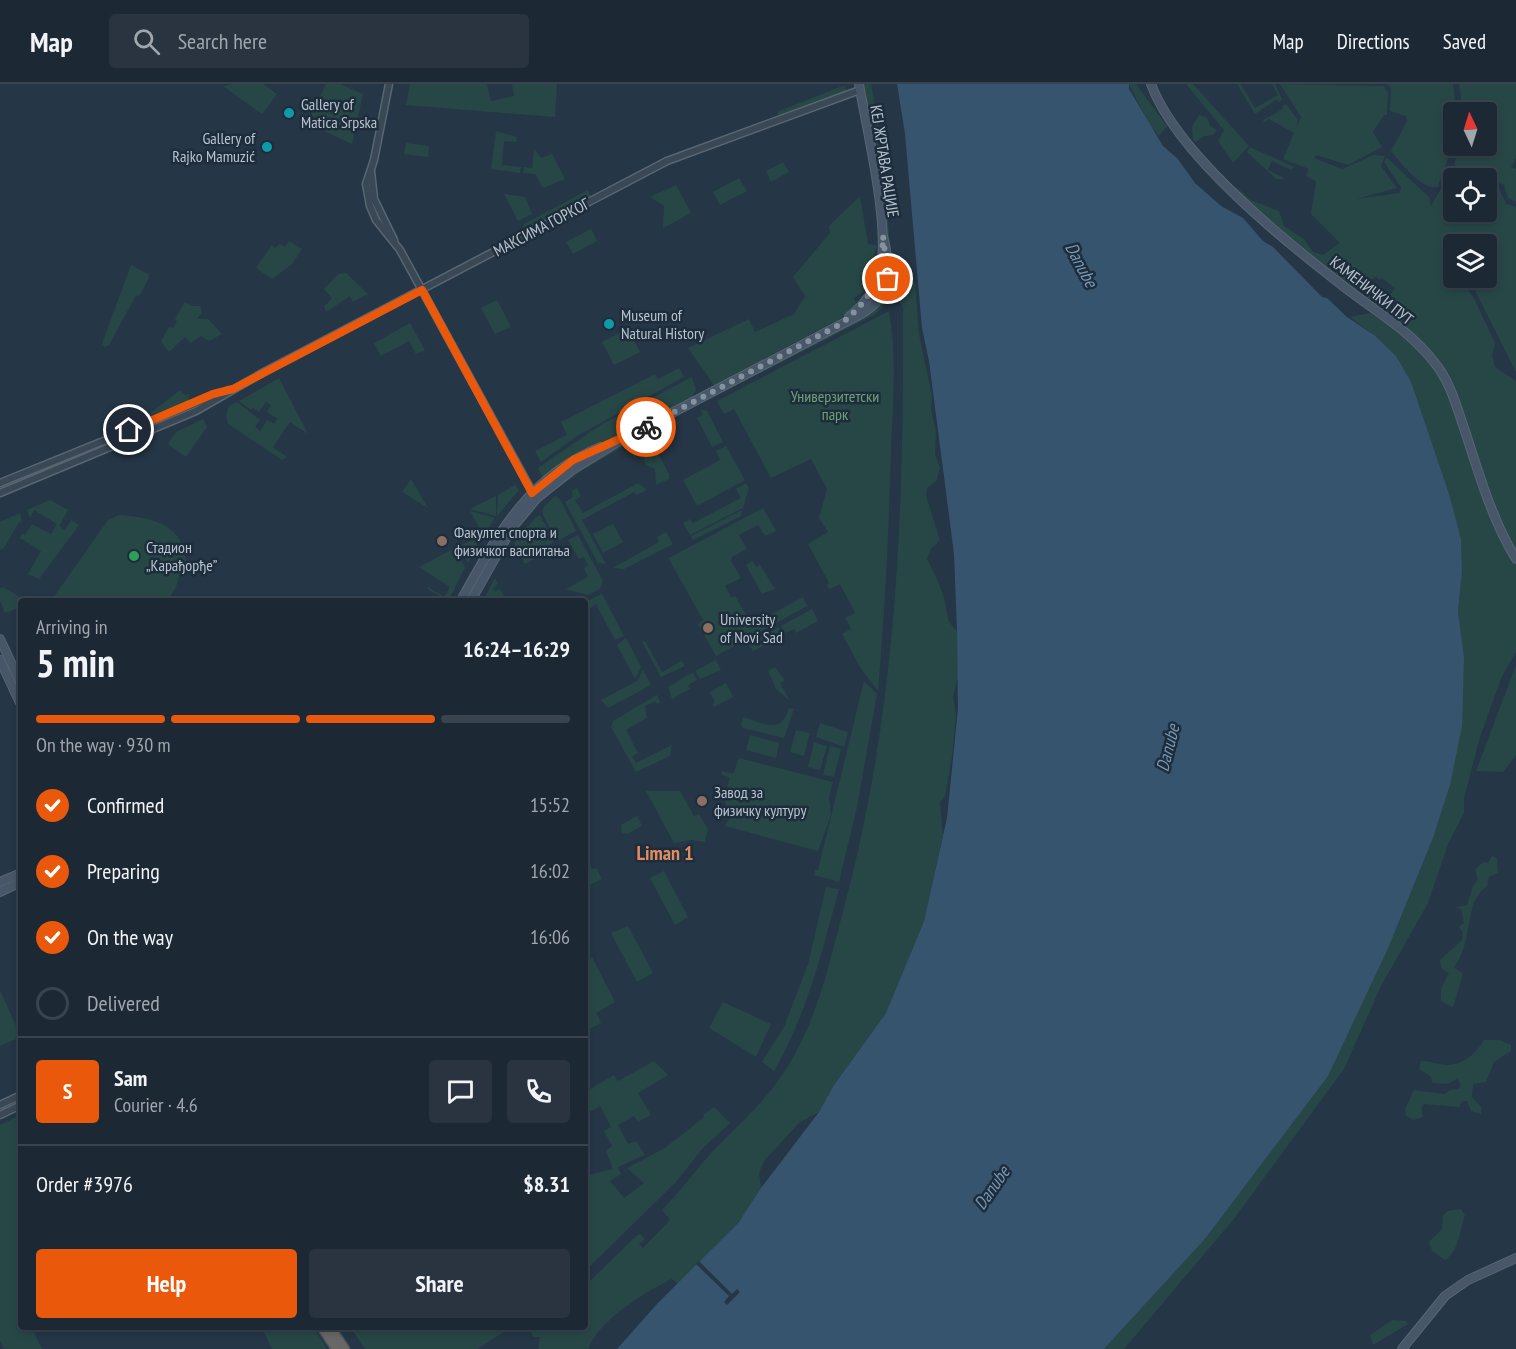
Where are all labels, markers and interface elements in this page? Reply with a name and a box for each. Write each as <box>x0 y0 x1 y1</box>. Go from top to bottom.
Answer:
search box <box>109 14 529 68</box>
text: Map <box>30 23 73 60</box>
icon: search <box>130 25 163 58</box>
text: Search here <box>178 27 267 55</box>
text: Map <box>1273 28 1304 55</box>
text: Directions <box>1337 28 1410 55</box>
text: Saved <box>1443 28 1486 55</box>
place label: Gallery of Matica Srpska <box>301 94 377 132</box>
north arrow <box>1443 102 1497 156</box>
map controls <box>1443 102 1497 288</box>
street label: КЕЈ ЖРТАВА РАЦИЈЕ <box>866 103 904 219</box>
marker: Gallery of Matica Srpska <box>282 106 296 120</box>
place label: Gallery of Rajko Mamuzić <box>172 128 256 166</box>
marker: Gallery of Rajko Mamuzić <box>260 140 274 154</box>
button: locate <box>1443 168 1497 222</box>
street label: МАКСИМА ГОРКОГ <box>490 193 593 261</box>
button: layers <box>1443 234 1497 288</box>
water label: Danube <box>1060 238 1104 293</box>
street label: КАМЕНИЧКИ ПУТ <box>1326 251 1418 329</box>
pin <box>862 253 913 304</box>
icon: bag <box>871 262 904 295</box>
place label: Museum of Natural History <box>621 305 704 343</box>
marker: Museum of Natural History <box>602 317 616 331</box>
park label: Универзитетски парк <box>791 386 879 424</box>
courier <box>616 397 676 457</box>
pin <box>103 404 154 455</box>
icon: bike <box>630 411 663 444</box>
icon: home <box>112 413 145 446</box>
place label: Факултет спорта и физичког васпитања <box>454 522 570 560</box>
marker: Факултет спорта и физичког васпитања <box>435 534 449 548</box>
place label: Стадион „Карађорђе” <box>146 537 218 575</box>
marker: Стадион „Карађорђе” <box>127 549 141 563</box>
place label: University of Novi Sad <box>720 609 783 647</box>
text: Arriving in <box>36 614 108 640</box>
marker: University of Novi Sad <box>701 621 715 635</box>
text: 16:24–16:29 <box>463 635 570 663</box>
text: 5 min <box>36 637 115 688</box>
water label: Danube <box>1151 720 1185 774</box>
text: On the way · 930 m <box>36 732 171 758</box>
place label: Завод за физичку културу <box>714 782 806 820</box>
icon: check <box>36 789 69 822</box>
text: Confirmed <box>87 791 164 819</box>
text: 15:52 <box>530 792 570 818</box>
marker: Завод за физичку културу <box>695 794 709 808</box>
district label: Liman 1 <box>636 840 694 866</box>
icon: check <box>36 855 69 888</box>
text: Preparing <box>87 857 160 885</box>
text: 16:02 <box>530 858 570 884</box>
icon: check <box>36 921 69 954</box>
text: On the way <box>87 923 173 951</box>
text: 16:06 <box>530 924 570 950</box>
text: Delivered <box>87 989 160 1017</box>
button: chat <box>429 1060 492 1123</box>
button: phone <box>507 1060 570 1123</box>
text: Sam <box>114 1064 147 1092</box>
text: S <box>63 1077 72 1105</box>
text: Courier · 4.6 <box>114 1092 198 1118</box>
water label: Danube <box>969 1160 1016 1214</box>
text: Order #3976 <box>36 1170 133 1198</box>
text: $8.31 <box>523 1170 570 1198</box>
button: Help <box>36 1249 297 1318</box>
button: Share <box>309 1249 570 1318</box>

